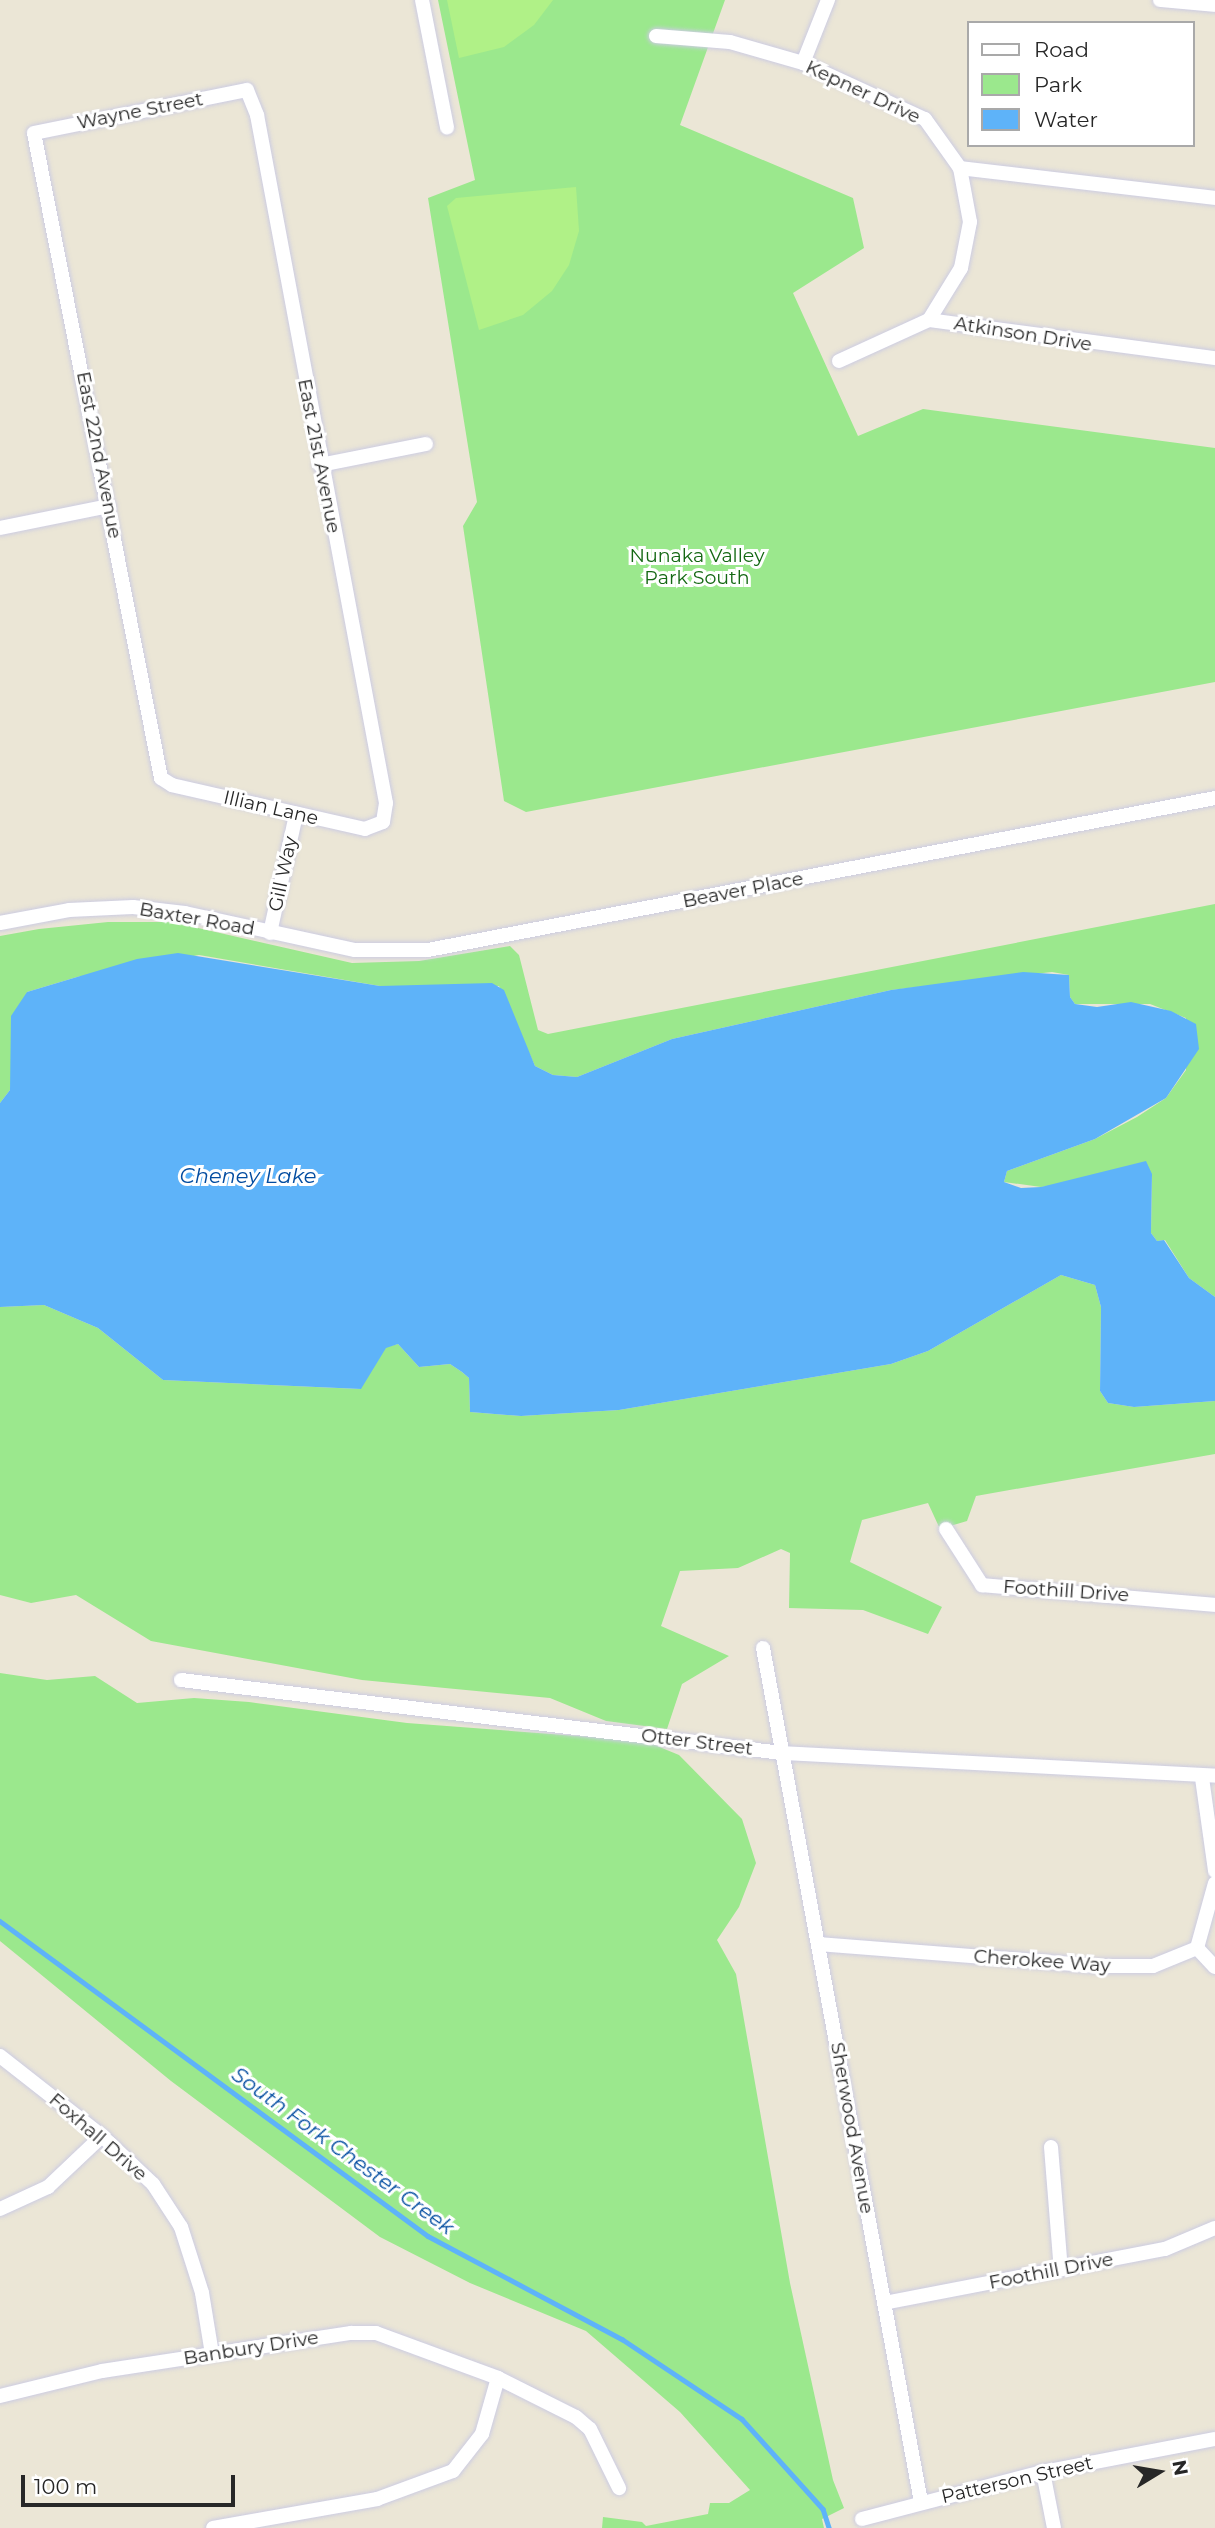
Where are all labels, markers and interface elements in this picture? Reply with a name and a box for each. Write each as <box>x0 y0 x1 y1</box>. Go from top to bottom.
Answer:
legend <box>967 21 1194 147</box>
text: Road <box>1034 37 1089 62</box>
street label: Kepner Drive <box>802 55 924 129</box>
text: Park <box>1034 72 1082 97</box>
street label: Wayne Street <box>75 88 205 134</box>
text: Water <box>1034 107 1098 132</box>
street label: Atkinson Drive <box>952 312 1094 356</box>
street label: East 22nd Avenue <box>72 370 126 540</box>
street label: East 21st Avenue <box>293 377 345 535</box>
park label: Nunaka Valley Park South <box>630 545 764 589</box>
street label: Illian Lane <box>221 786 321 830</box>
street label: Gill Way <box>264 834 302 914</box>
street label: Beaver Place <box>681 867 805 913</box>
street label: Baxter Road <box>138 898 256 940</box>
water label: Cheney Lake <box>180 1163 316 1189</box>
street label: Foothill Drive <box>1002 1575 1130 1607</box>
street label: Otter Street <box>640 1724 754 1760</box>
street label: Cherokee Way <box>973 1945 1111 1977</box>
street label: Sherwood Avenue <box>826 2040 878 2216</box>
water label: South Fork Chester Creek <box>227 2062 459 2240</box>
street label: Foxhall Drive <box>44 2088 152 2186</box>
street label: Foothill Drive <box>987 2248 1115 2294</box>
street label: Banbury Drive <box>182 2326 320 2370</box>
north arrow <box>1124 2437 1194 2507</box>
street label: Patterson Street <box>939 2451 1095 2509</box>
text: N <box>1167 2458 1193 2478</box>
scale bar <box>24 2462 238 2506</box>
text: 100 m <box>34 2474 97 2499</box>

